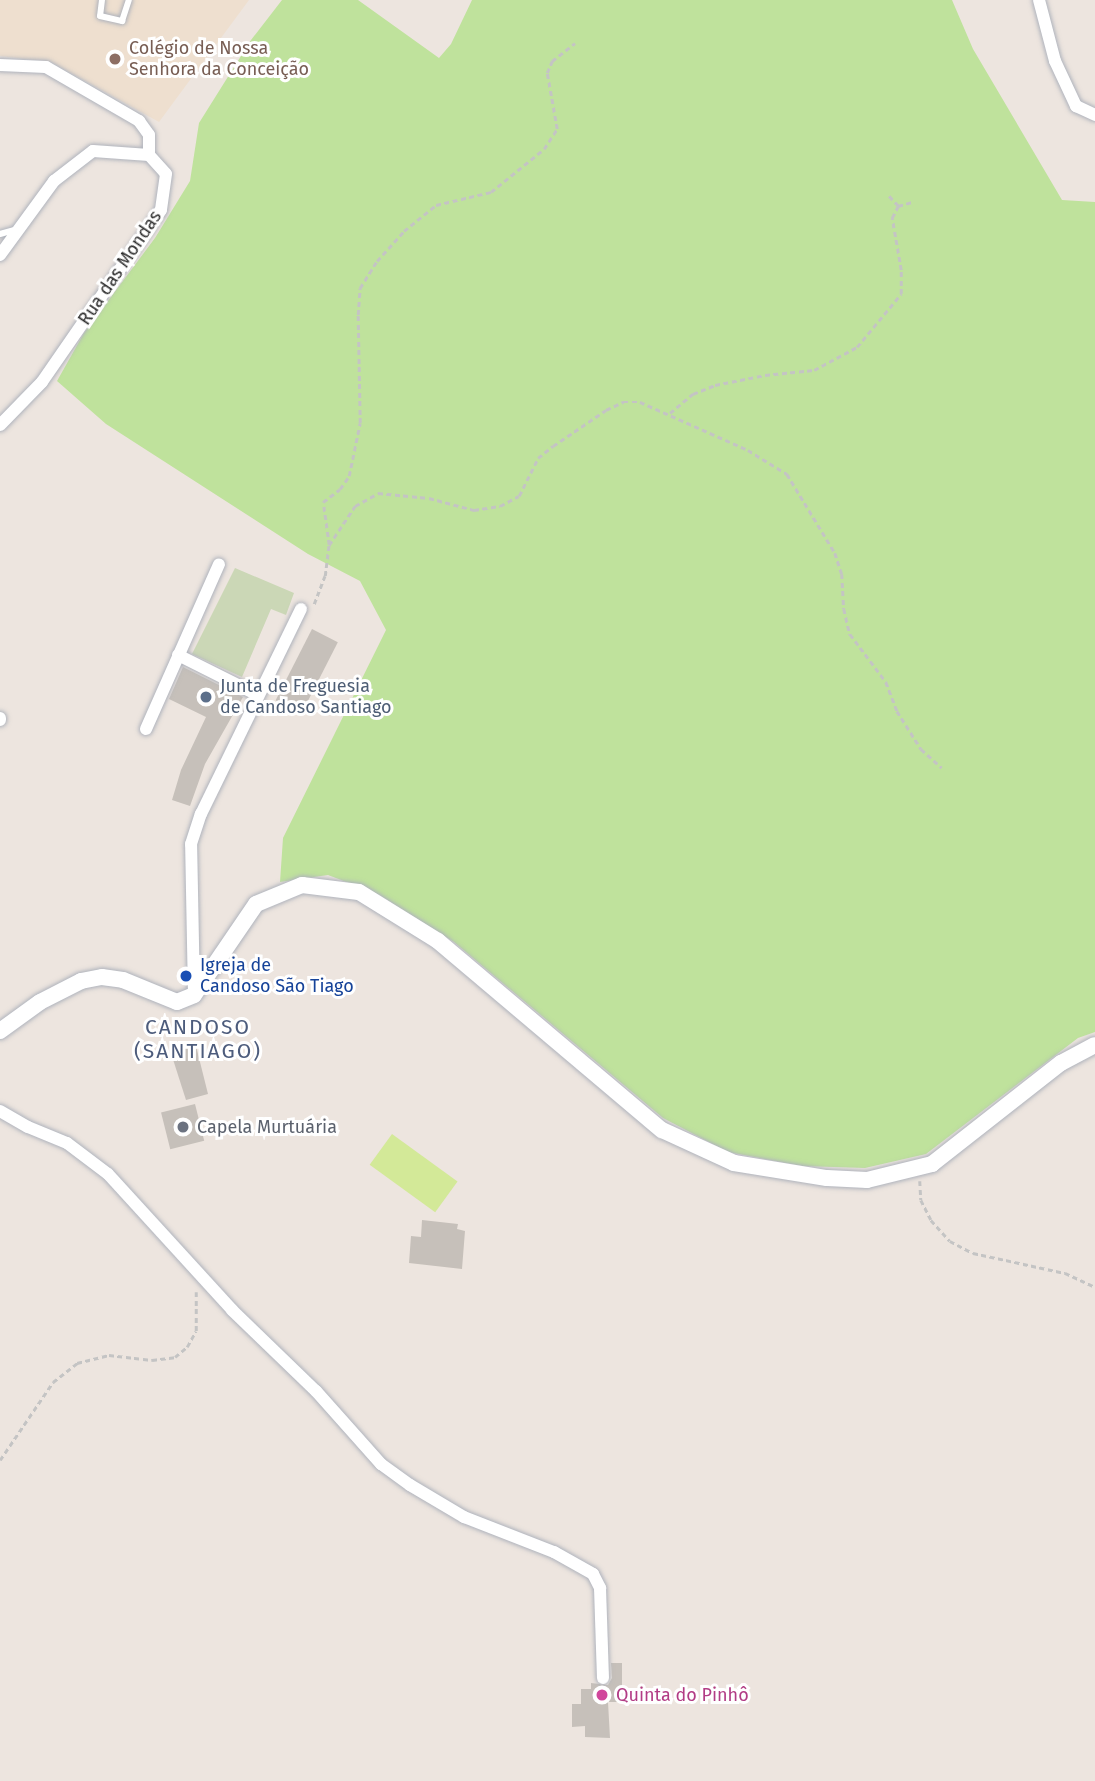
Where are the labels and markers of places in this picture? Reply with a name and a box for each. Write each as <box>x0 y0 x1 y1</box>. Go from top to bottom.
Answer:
place label: Colégio de Nossa Senhora da Conceição <box>129 38 309 80</box>
marker: Colégio de Nossa Senhora da Conceição <box>107 51 123 67</box>
place label: Junta de Freguesia de Candoso Santiago <box>220 676 391 718</box>
marker: Junta de Freguesia de Candoso Santiago <box>198 689 214 705</box>
place label: Igreja de Candoso São Tiago <box>200 955 354 998</box>
marker: Igreja de Candoso São Tiago <box>178 968 194 984</box>
place label: Capela Murtuária <box>197 1116 337 1138</box>
marker: Capela Murtuária <box>175 1119 191 1135</box>
place label: Quinta do Pinhô <box>616 1684 749 1706</box>
marker: Quinta do Pinhô <box>594 1687 610 1703</box>

